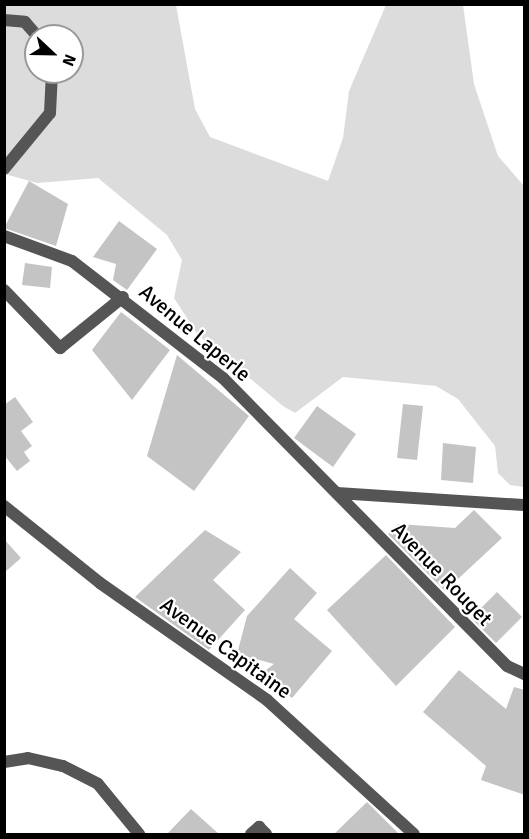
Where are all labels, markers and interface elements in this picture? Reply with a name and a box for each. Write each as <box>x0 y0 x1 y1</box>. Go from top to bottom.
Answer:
north arrow <box>24 24 84 84</box>
text: N <box>57 51 80 69</box>
street label: Avenue Laperle <box>134 279 256 387</box>
street label: Avenue Rouget <box>386 517 498 631</box>
street label: Avenue Capitaine <box>156 592 296 704</box>

